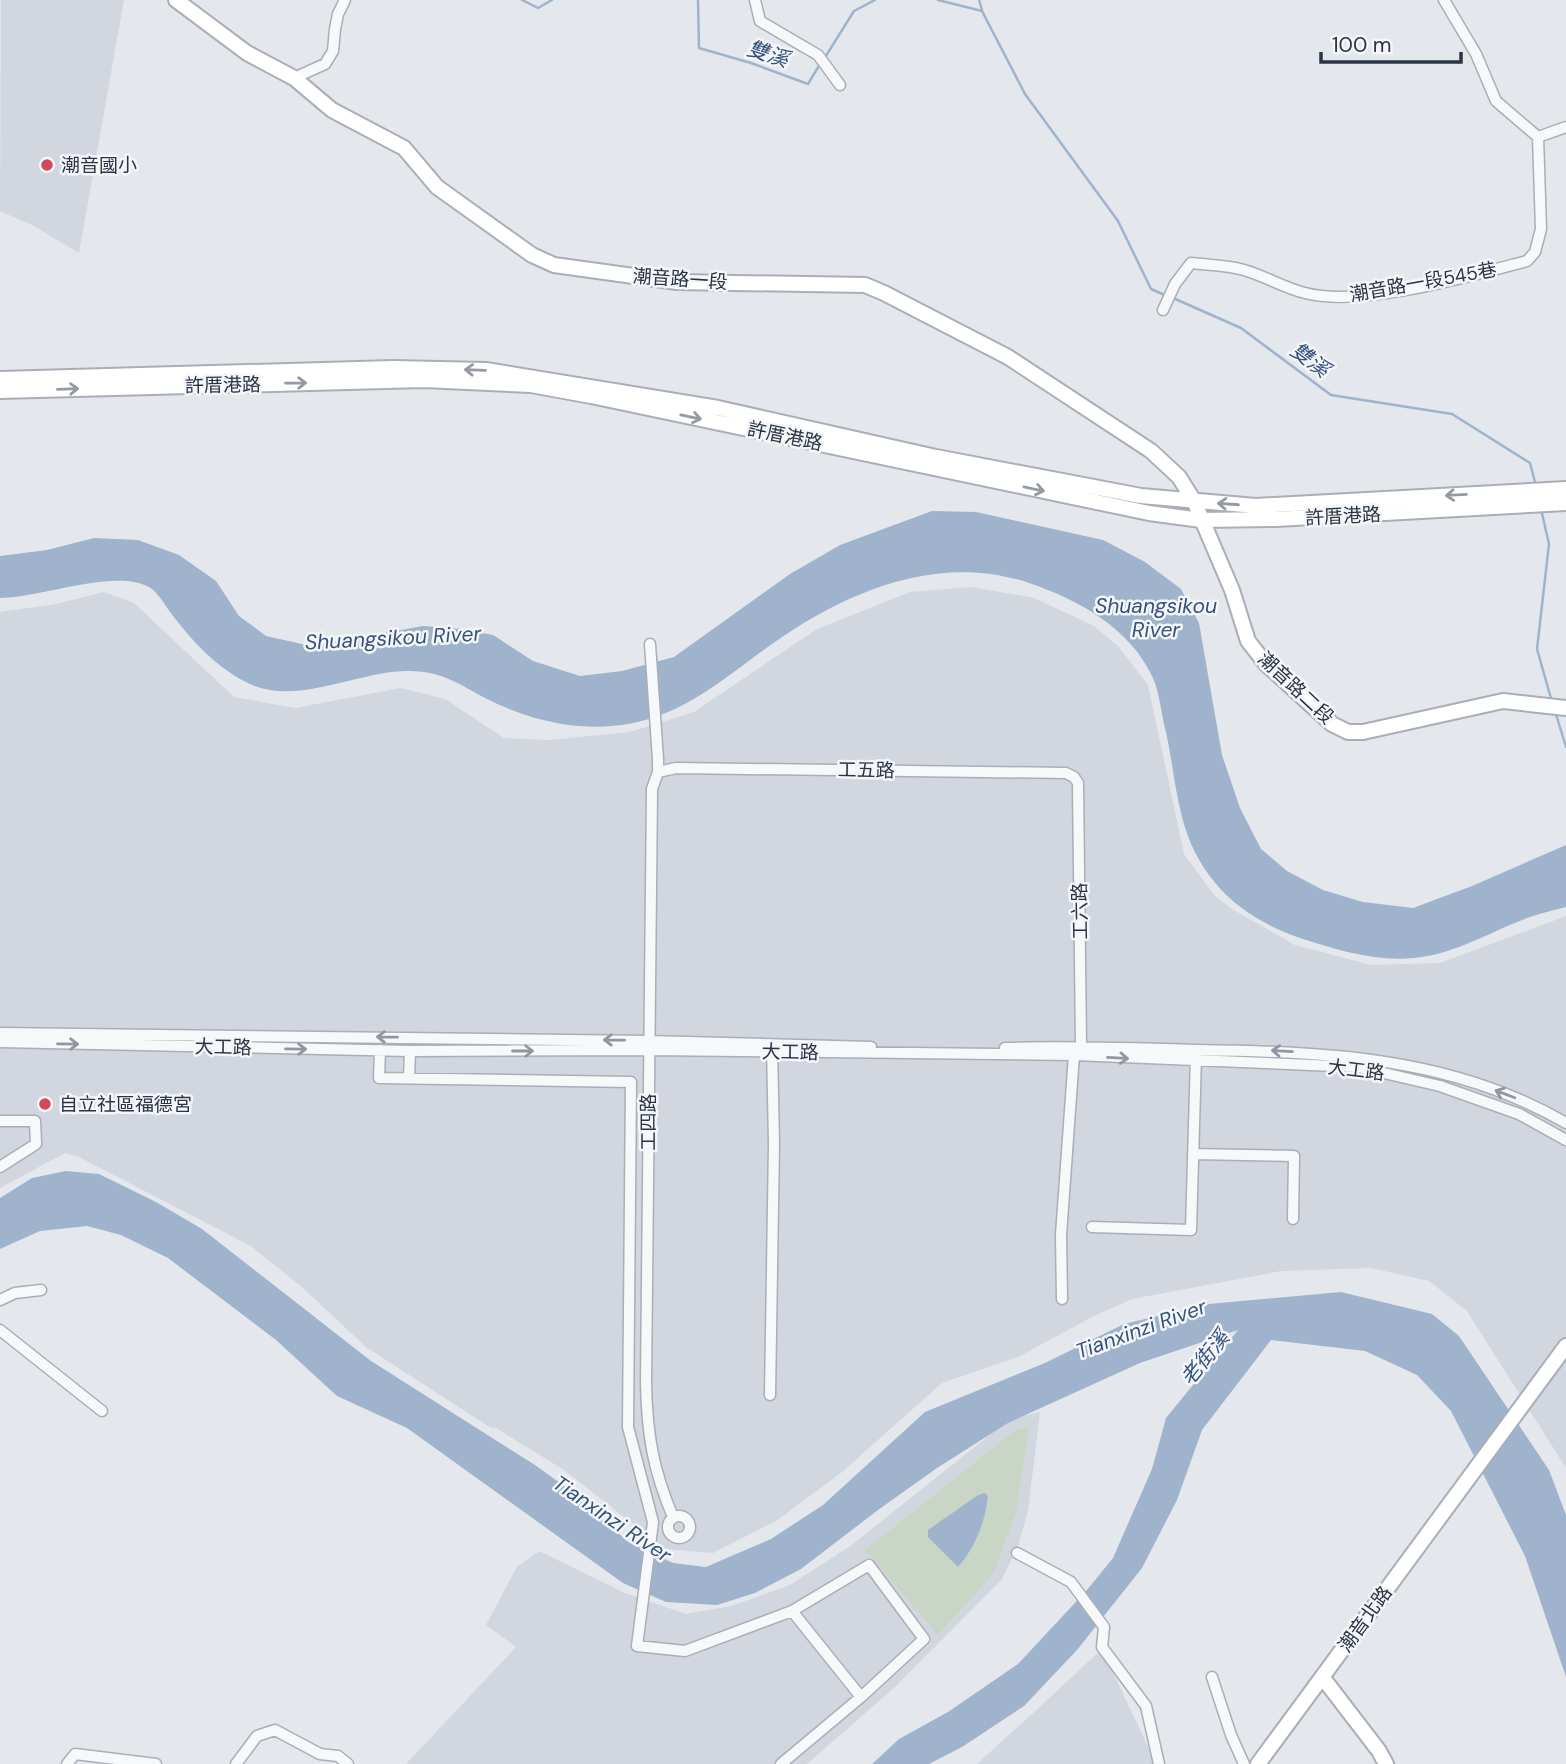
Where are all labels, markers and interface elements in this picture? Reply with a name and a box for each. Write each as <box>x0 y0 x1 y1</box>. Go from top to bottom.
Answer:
scale bar <box>1321 21 1461 65</box>
text: 100 m <box>1332 31 1392 59</box>
water label: 雙溪 <box>744 34 795 75</box>
place label: 潮音國小 <box>61 153 137 178</box>
marker: 潮音國小 <box>39 157 55 173</box>
street label: 潮音路一段545巷 <box>1348 257 1498 307</box>
street label: 潮音路一段 <box>632 263 728 295</box>
water label: 雙溪 <box>1285 336 1338 386</box>
one-way arrow <box>463 363 486 377</box>
street label: 許厝港路 <box>185 372 261 398</box>
one-way arrow <box>284 377 307 390</box>
one-way arrow <box>56 383 79 396</box>
one-way arrow <box>679 410 702 424</box>
street label: 許厝港路 <box>745 416 825 456</box>
one-way arrow <box>1022 482 1045 496</box>
one-way arrow <box>1445 489 1467 502</box>
one-way arrow <box>1218 497 1240 510</box>
street label: 許厝港路 <box>1304 502 1382 530</box>
water label: Shuangsikou River <box>1095 592 1217 644</box>
water label: Shuangsikou River <box>304 619 483 657</box>
street label: 潮音路二段 <box>1253 646 1339 730</box>
street label: 工五路 <box>837 757 895 783</box>
street label: 工六路 <box>1067 882 1093 940</box>
one-way arrow <box>375 1031 398 1044</box>
one-way arrow <box>603 1033 626 1047</box>
street label: 大工路 <box>194 1034 252 1060</box>
one-way arrow <box>56 1037 79 1051</box>
street label: 大工路 <box>761 1039 819 1065</box>
one-way arrow <box>284 1042 307 1055</box>
one-way arrow <box>511 1044 534 1058</box>
one-way arrow <box>1271 1045 1294 1058</box>
one-way arrow <box>1106 1051 1129 1064</box>
street label: 大工路 <box>1326 1054 1386 1086</box>
one-way arrow <box>1494 1086 1516 1099</box>
place label: 自立社區福德宮 <box>59 1092 192 1117</box>
street label: 工四路 <box>636 1093 661 1151</box>
marker: 自立社區福德宮 <box>37 1096 53 1112</box>
water label: Tianxinzi River <box>1072 1292 1211 1366</box>
water label: 老街溪 <box>1174 1322 1238 1391</box>
water label: Tianxinzi River <box>547 1469 678 1570</box>
street label: 潮音北路 <box>1333 1581 1397 1657</box>

